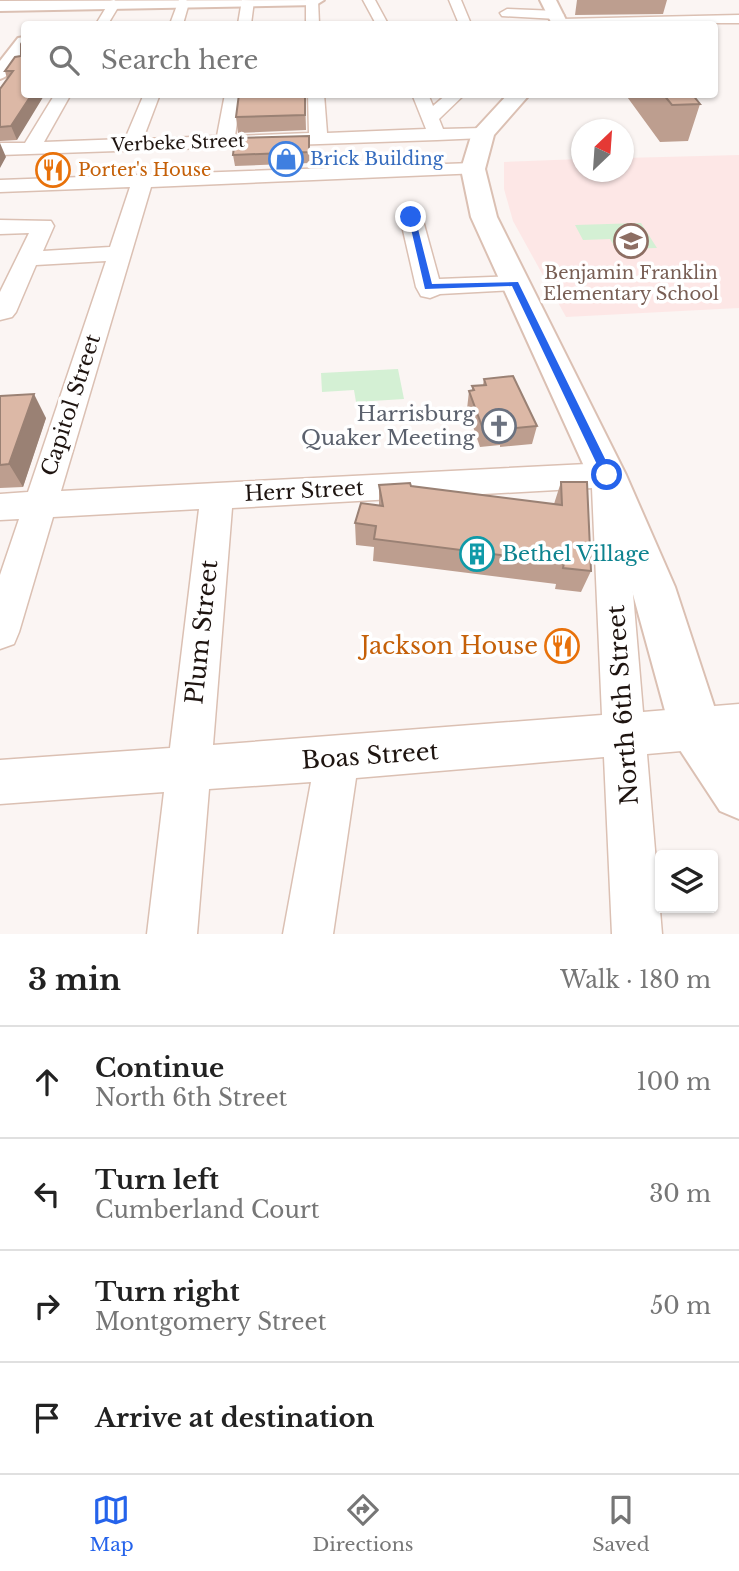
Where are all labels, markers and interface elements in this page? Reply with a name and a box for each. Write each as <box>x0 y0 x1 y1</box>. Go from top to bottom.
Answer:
search box <box>21 21 718 98</box>
icon: search <box>45 41 83 79</box>
text: Search here <box>101 44 258 76</box>
north arrow <box>571 119 634 182</box>
street label: Verbeke Street <box>110 130 245 156</box>
shop icon: Brick Building <box>267 140 305 178</box>
place label: Brick Building <box>310 148 444 170</box>
restaurant icon: Porter's House <box>34 151 72 189</box>
place label: Porter's House <box>78 159 211 181</box>
route end <box>395 201 426 232</box>
school or university icon: Benjamin Franklin Elementary School <box>612 222 650 260</box>
place label: Benjamin Franklin Elementary School <box>543 262 719 305</box>
street label: Capitol Street <box>36 331 106 479</box>
place label: Harrisburg Quaker Meeting <box>301 401 475 451</box>
church icon: Harrisburg Quaker Meeting <box>480 407 518 445</box>
route start <box>591 459 622 490</box>
street label: Herr Street <box>244 475 364 507</box>
building icon: Bethel Village <box>458 535 496 573</box>
place label: Bethel Village <box>502 541 650 567</box>
street label: Plum Street <box>179 558 224 706</box>
street label: North 6th Street <box>601 604 644 806</box>
restaurant icon: Jackson House <box>543 627 581 665</box>
place label: Jackson House <box>357 631 538 660</box>
street label: Boas Street <box>300 736 440 775</box>
map controls <box>655 850 718 913</box>
button: layers <box>655 850 718 913</box>
text: 3 min <box>28 961 121 998</box>
text: Walk · 180 m <box>560 966 711 994</box>
text: Continue <box>95 1052 224 1084</box>
icon: ahead <box>28 1063 66 1101</box>
text: 100 m <box>637 1068 711 1096</box>
text: North 6th Street <box>95 1084 287 1112</box>
text: Turn left <box>95 1164 219 1196</box>
icon: left <box>28 1175 66 1213</box>
text: 30 m <box>649 1180 711 1208</box>
text: Cumberland Court <box>95 1196 319 1224</box>
text: Turn right <box>95 1276 240 1308</box>
icon: right <box>28 1287 66 1325</box>
text: 50 m <box>650 1292 711 1320</box>
text: Montgomery Street <box>95 1308 326 1336</box>
icon: arrive <box>28 1399 66 1437</box>
text: Arrive at destination <box>95 1402 375 1434</box>
tab: Map <box>89 1491 134 1556</box>
tab: Directions <box>312 1491 413 1556</box>
tab: Saved <box>592 1491 650 1556</box>

